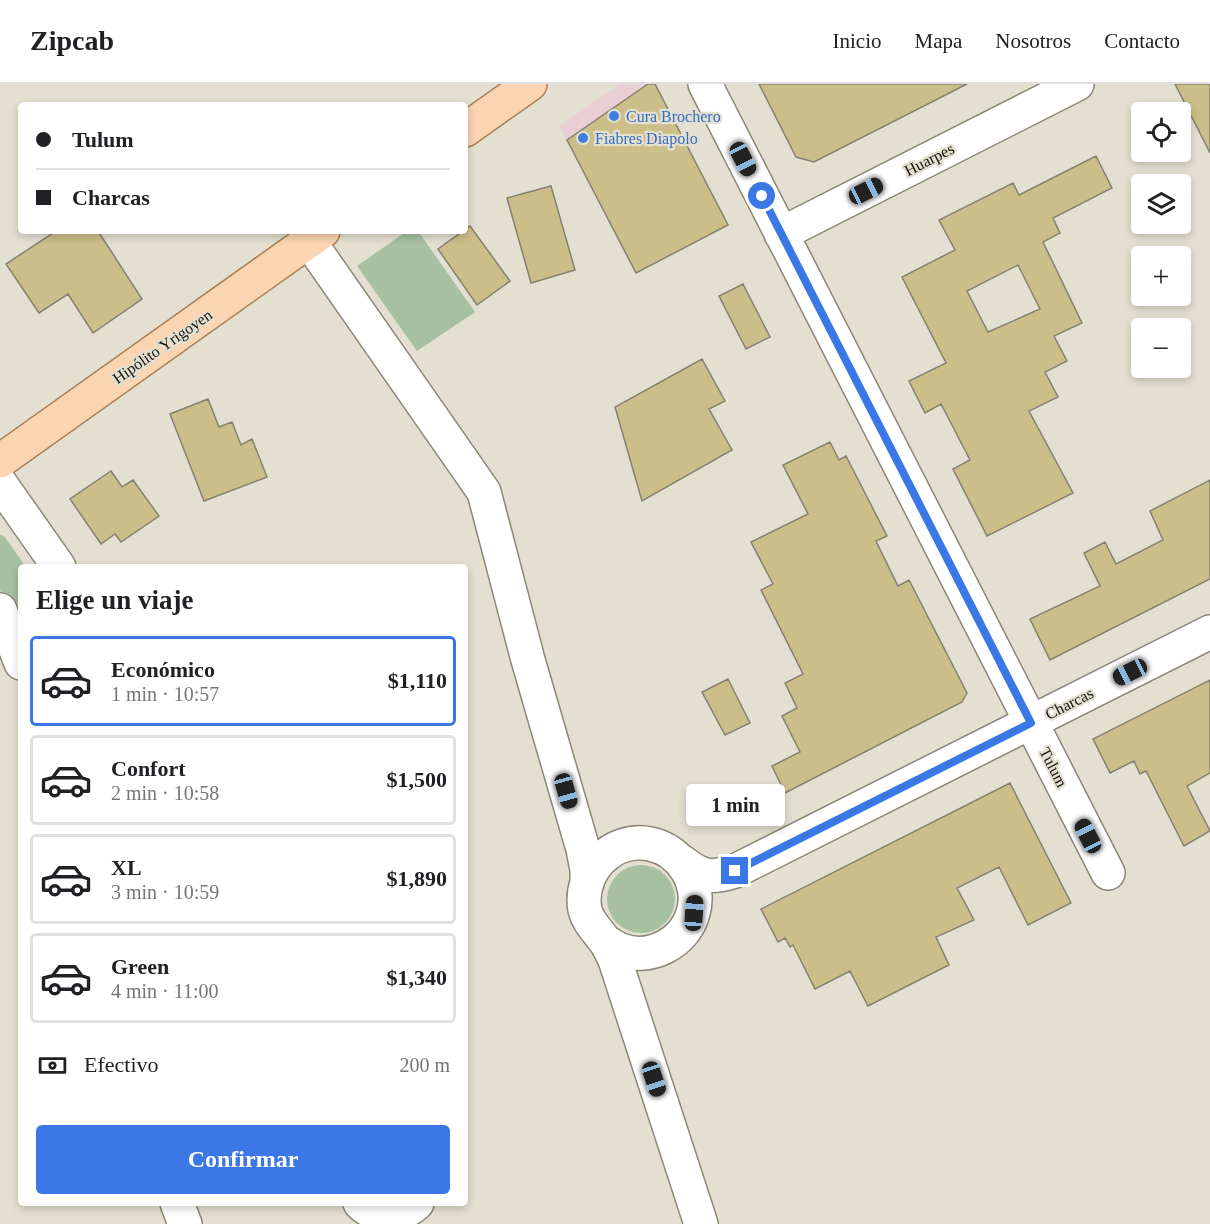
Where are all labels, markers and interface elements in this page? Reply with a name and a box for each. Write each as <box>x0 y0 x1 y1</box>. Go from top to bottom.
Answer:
text: Zipcab <box>30 25 114 56</box>
text: Inicio <box>833 29 882 53</box>
text: Mapa <box>915 29 962 53</box>
text: Nosotros <box>995 29 1071 53</box>
text: Contacto <box>1104 29 1180 53</box>
map controls <box>1131 102 1191 378</box>
button: locate <box>1131 102 1191 162</box>
place label: Cura Brochero <box>626 108 721 125</box>
marker: Cura Brochero <box>607 109 621 123</box>
text: Tulum <box>72 127 134 152</box>
place label: Fiabres Diapolo <box>595 130 698 148</box>
marker: Fiabres Diapolo <box>576 131 590 145</box>
car <box>727 139 759 179</box>
street label: Huarpes <box>902 140 957 180</box>
button: layers <box>1131 174 1191 234</box>
car <box>846 175 886 207</box>
route start <box>748 182 775 209</box>
text: Charcas <box>72 185 150 210</box>
button: + <box>1131 246 1191 306</box>
street label: Hipólito Yrigoyen <box>109 306 216 388</box>
button: − <box>1131 318 1191 378</box>
text: Elige un viaje <box>36 585 194 615</box>
icon: car <box>39 654 93 708</box>
car <box>1110 656 1150 688</box>
text: Económico <box>111 657 215 682</box>
text: $1,110 <box>388 668 447 693</box>
text: 1 min · 10:57 <box>111 683 219 705</box>
street label: Charcas <box>1042 684 1096 723</box>
street label: Tulum <box>1036 745 1071 790</box>
icon: car <box>39 753 93 807</box>
text: Confort <box>111 756 186 781</box>
text: $1,500 <box>387 767 447 792</box>
car <box>552 771 580 811</box>
text: 2 min · 10:58 <box>111 782 219 804</box>
callout: 1 min <box>686 784 784 826</box>
text: 1 min <box>711 794 760 816</box>
car <box>1072 816 1104 856</box>
icon: car <box>39 852 93 906</box>
text: XL <box>111 855 142 880</box>
route end <box>721 857 748 884</box>
text: $1,890 <box>387 866 447 891</box>
text: 3 min · 10:59 <box>111 881 219 903</box>
car <box>684 894 704 932</box>
icon: car <box>39 951 93 1005</box>
text: Green <box>111 954 169 979</box>
text: $1,340 <box>387 965 447 990</box>
text: 4 min · 11:00 <box>111 980 219 1002</box>
icon: cash <box>36 1049 69 1082</box>
text: Efectivo <box>84 1052 159 1077</box>
text: 200 m <box>399 1054 450 1076</box>
car <box>640 1059 668 1099</box>
button: Confirmar <box>36 1125 450 1194</box>

